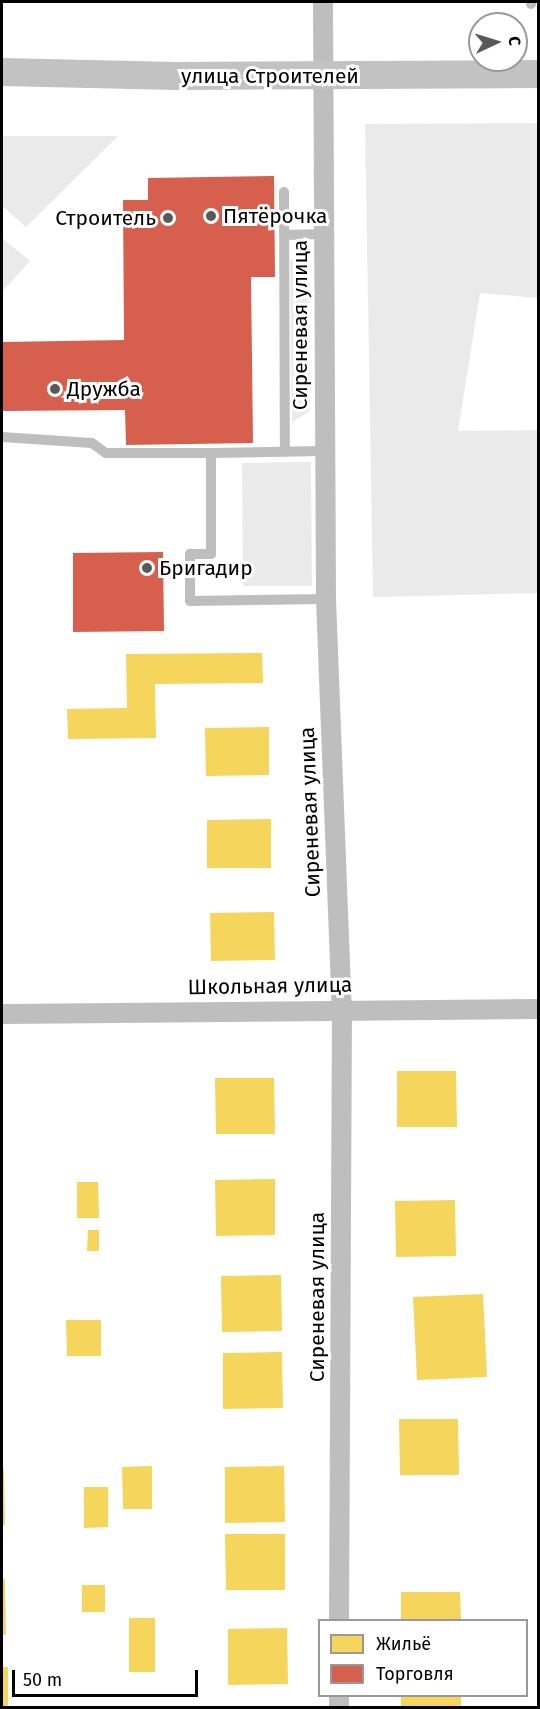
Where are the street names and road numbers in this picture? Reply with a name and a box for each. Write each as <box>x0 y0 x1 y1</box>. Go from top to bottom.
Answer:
street label: улица Строителей <box>181 63 359 89</box>
street label: Сиреневая улица <box>287 240 313 410</box>
street label: Сиреневая улица <box>294 726 326 898</box>
street label: Школьная улица <box>187 972 353 1000</box>
street label: Сиреневая улица <box>304 1212 330 1382</box>

